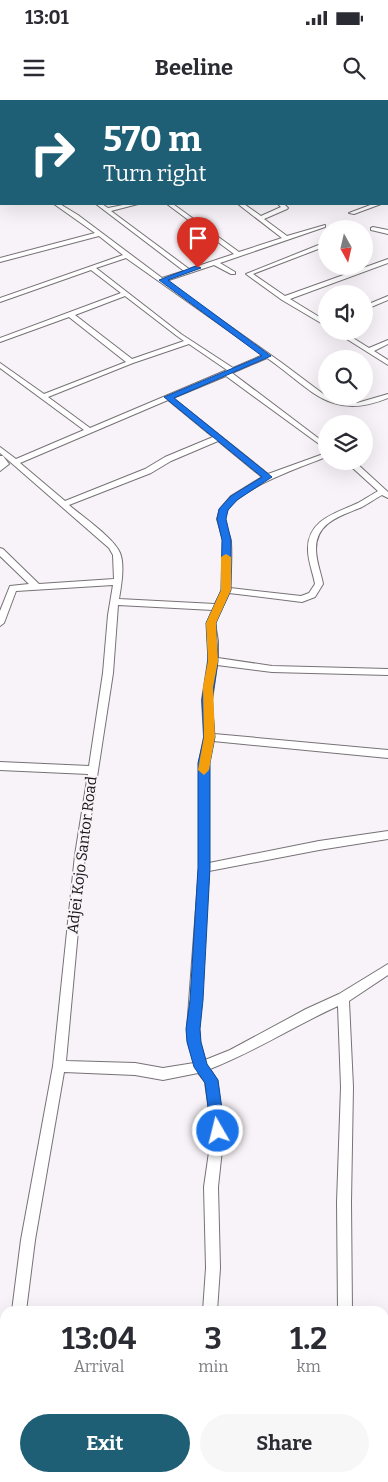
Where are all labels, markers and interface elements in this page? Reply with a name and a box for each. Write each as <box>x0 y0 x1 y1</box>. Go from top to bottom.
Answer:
text: 13:01 <box>25 6 69 29</box>
icon: menu <box>20 54 48 82</box>
text: Beeline <box>155 54 233 81</box>
icon: search <box>340 54 368 82</box>
text: 570 m <box>103 118 202 160</box>
icon: right <box>20 120 85 185</box>
text: Turn right <box>103 160 206 187</box>
pin <box>177 217 219 268</box>
north arrow <box>318 220 372 275</box>
map controls <box>318 220 373 470</box>
icon: arrive <box>184 224 212 252</box>
button: sound <box>318 285 373 340</box>
button: search <box>318 350 373 405</box>
button: layers <box>318 415 373 470</box>
street label: Adjei Kojo Santor Road <box>63 775 101 935</box>
position arrow <box>191 1104 243 1156</box>
text: 13:04 <box>62 1321 136 1357</box>
text: 3 <box>205 1321 222 1357</box>
text: 1.2 <box>290 1321 327 1357</box>
text: Arrival <box>74 1357 124 1376</box>
text: min <box>198 1357 228 1376</box>
text: km <box>297 1357 321 1376</box>
button: Exit <box>20 1414 190 1472</box>
button: Share <box>200 1414 369 1472</box>

